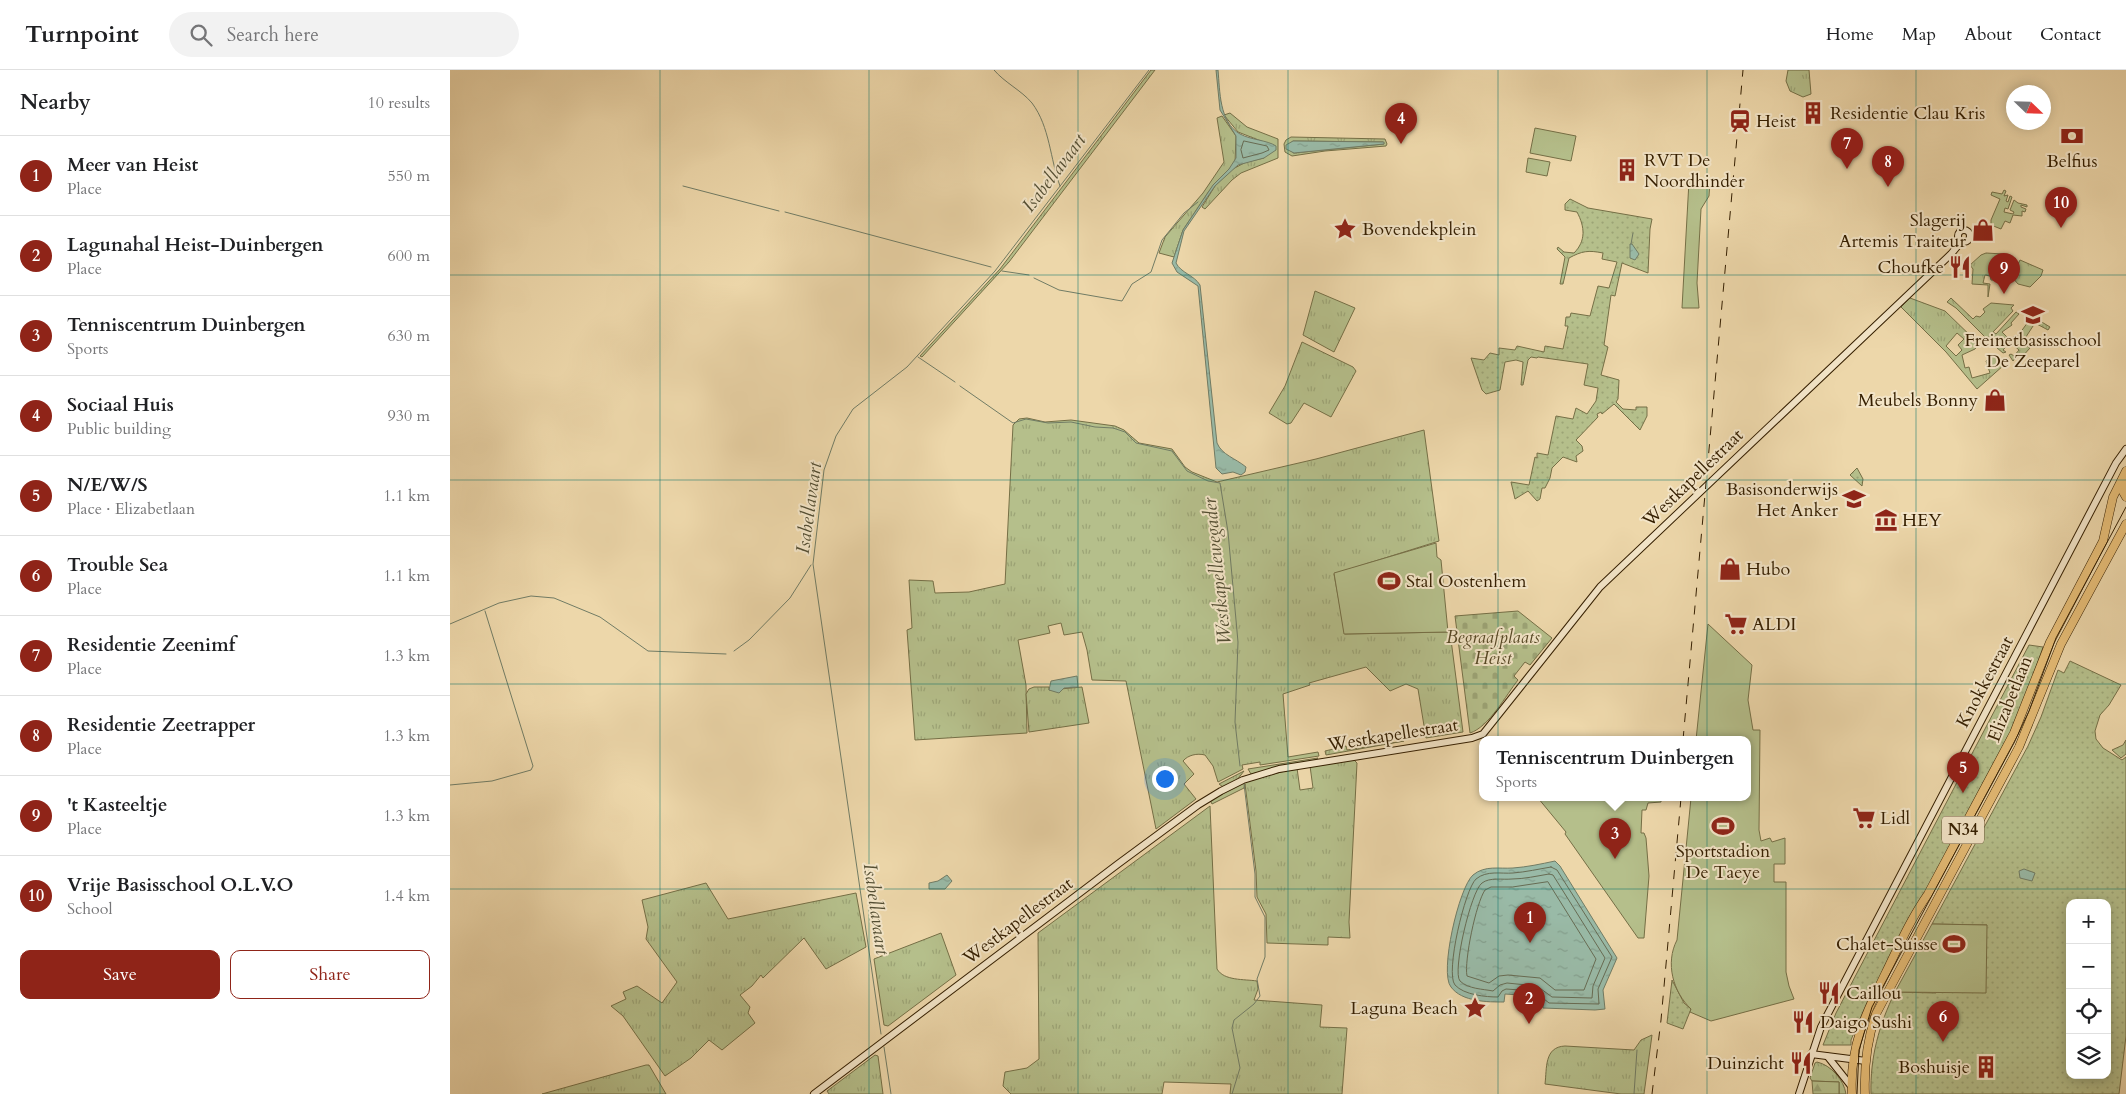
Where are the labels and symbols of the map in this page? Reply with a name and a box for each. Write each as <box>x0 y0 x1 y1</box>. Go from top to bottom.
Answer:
north arrow <box>2006 85 2051 130</box>
building icon: Residentie Clau Kris <box>1800 100 1826 126</box>
place label: Residentie Clau Kris <box>1830 101 1985 126</box>
pin: 4 <box>1385 103 1417 144</box>
station icon: Heist <box>1727 108 1753 134</box>
place label: Heist <box>1756 109 1796 134</box>
bank icon: Belfius <box>2059 123 2085 149</box>
water label: Isabellavaart <box>1016 128 1092 218</box>
pin: 7 <box>1831 128 1863 169</box>
pin: 8 <box>1872 146 1904 187</box>
place label: RVT De Noordhinder <box>1644 148 1745 194</box>
place label: Belfius <box>2046 149 2098 174</box>
building icon: RVT De Noordhinder <box>1614 157 1640 183</box>
pin: 10 <box>2045 187 2077 228</box>
place label: Slagerij Artemis Traiteur <box>1839 208 1966 254</box>
place icon: Bovendekplein <box>1332 216 1358 242</box>
place label: Bovendekplein <box>1362 217 1477 242</box>
shop icon: Slagerij Artemis Traiteur <box>1970 217 1996 243</box>
pin: 9 <box>1988 253 2020 294</box>
restaurant icon: Choufke <box>1947 254 1973 280</box>
place label: Choufke <box>1877 255 1944 280</box>
school or university icon: Freinetbasisschool De Zeeparel <box>2020 302 2046 328</box>
place label: Freinetbasisschool De Zeeparel <box>1965 328 2102 374</box>
shop icon: Meubels Bonny <box>1982 387 2008 413</box>
place label: Meubels Bonny <box>1858 388 1978 413</box>
street label: Westkapellestraat <box>1636 423 1749 533</box>
water label: Isabellavaart <box>790 460 828 555</box>
place label: Basisonderwijs Het Anker <box>1726 477 1838 523</box>
school or university icon: Basisonderwijs Het Anker <box>1841 486 1867 512</box>
water label: Westkapellewegader <box>1196 496 1238 646</box>
museum icon: HEY <box>1873 507 1899 533</box>
place label: HEY <box>1902 508 1942 533</box>
shop icon: Hubo <box>1717 556 1743 582</box>
place label: Hubo <box>1746 557 1791 582</box>
sports icon: Stal Oostenhem <box>1376 568 1402 594</box>
place label: Stal Oostenhem <box>1406 569 1527 594</box>
supermarket icon: ALDI <box>1723 611 1749 637</box>
place label: ALDI <box>1752 612 1796 637</box>
park label: Begraafplaats Heist <box>1446 625 1540 671</box>
street label: Knokkestraat <box>1950 632 2020 732</box>
street label: Elizabetlaan <box>1981 652 2039 746</box>
street label: Westkapellestraat <box>1325 712 1460 758</box>
pin: 5 <box>1947 752 1979 793</box>
your location <box>1152 766 1178 792</box>
supermarket icon: Lidl <box>1851 805 1877 831</box>
place label: Lidl <box>1880 806 1911 831</box>
sports icon: Sportstadion De Taeye <box>1710 813 1736 839</box>
road number: N34 <box>1942 816 1984 844</box>
pin: 3 <box>1599 818 1631 859</box>
place label: Sportstadion De Taeye <box>1676 839 1771 885</box>
water label: Isabellavaart <box>857 862 895 957</box>
street label: Westkapellestraat <box>957 871 1078 971</box>
pin: 1 <box>1514 902 1546 943</box>
sports icon: Chalet-Suisse <box>1941 931 1967 957</box>
place label: Chalet-Suisse <box>1836 932 1938 957</box>
restaurant icon: Caillou <box>1816 980 1842 1006</box>
place label: Caillou <box>1846 981 1901 1006</box>
pin: 2 <box>1513 983 1545 1024</box>
place icon: Laguna Beach <box>1462 995 1488 1021</box>
place label: Laguna Beach <box>1350 996 1458 1021</box>
pin: 6 <box>1927 1001 1959 1042</box>
restaurant icon: Daigo Sushi <box>1790 1009 1816 1035</box>
place label: Daigo Sushi <box>1820 1010 1912 1035</box>
restaurant icon: Duinzicht <box>1788 1050 1814 1076</box>
place label: Duinzicht <box>1707 1051 1784 1076</box>
building icon: Boshuisje <box>1973 1054 1999 1080</box>
place label: Boshuisje <box>1898 1055 1970 1080</box>

